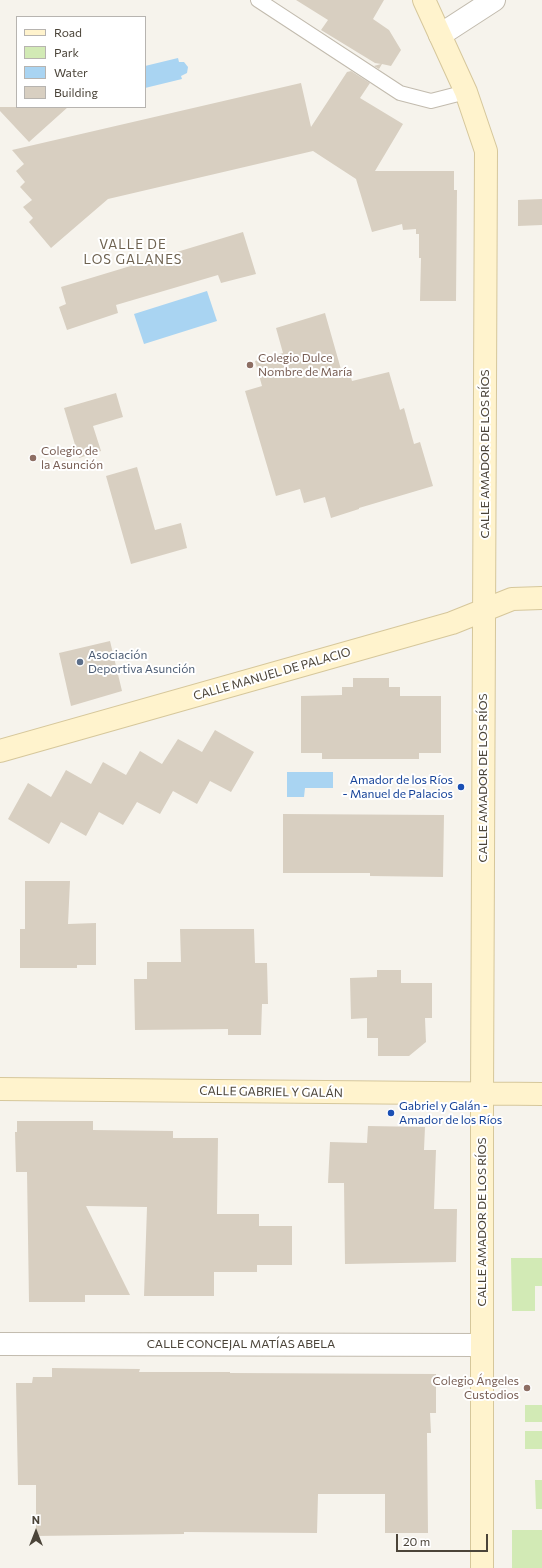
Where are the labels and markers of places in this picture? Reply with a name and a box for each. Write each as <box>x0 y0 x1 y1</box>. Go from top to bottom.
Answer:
place label: Colegio Dulce Nombre de María <box>258 351 352 379</box>
marker: Colegio Dulce Nombre de María <box>245 360 255 370</box>
place label: Colegio de la Asunción <box>41 444 103 472</box>
marker: Colegio de la Asunción <box>28 453 38 463</box>
place label: Asociación Deportiva Asunción <box>88 648 195 676</box>
marker: Asociación Deportiva Asunción <box>75 657 85 667</box>
place label: Amador de los Ríos - Manuel de Palacios <box>343 773 453 801</box>
marker: Amador de los Ríos - Manuel de Palacios <box>456 782 466 792</box>
place label: Gabriel y Galán - Amador de los Ríos <box>399 1099 502 1127</box>
marker: Gabriel y Galán - Amador de los Ríos <box>386 1108 396 1118</box>
place label: Colegio Ángeles Custodios <box>432 1374 519 1402</box>
marker: Colegio Ángeles Custodios <box>522 1383 532 1393</box>

